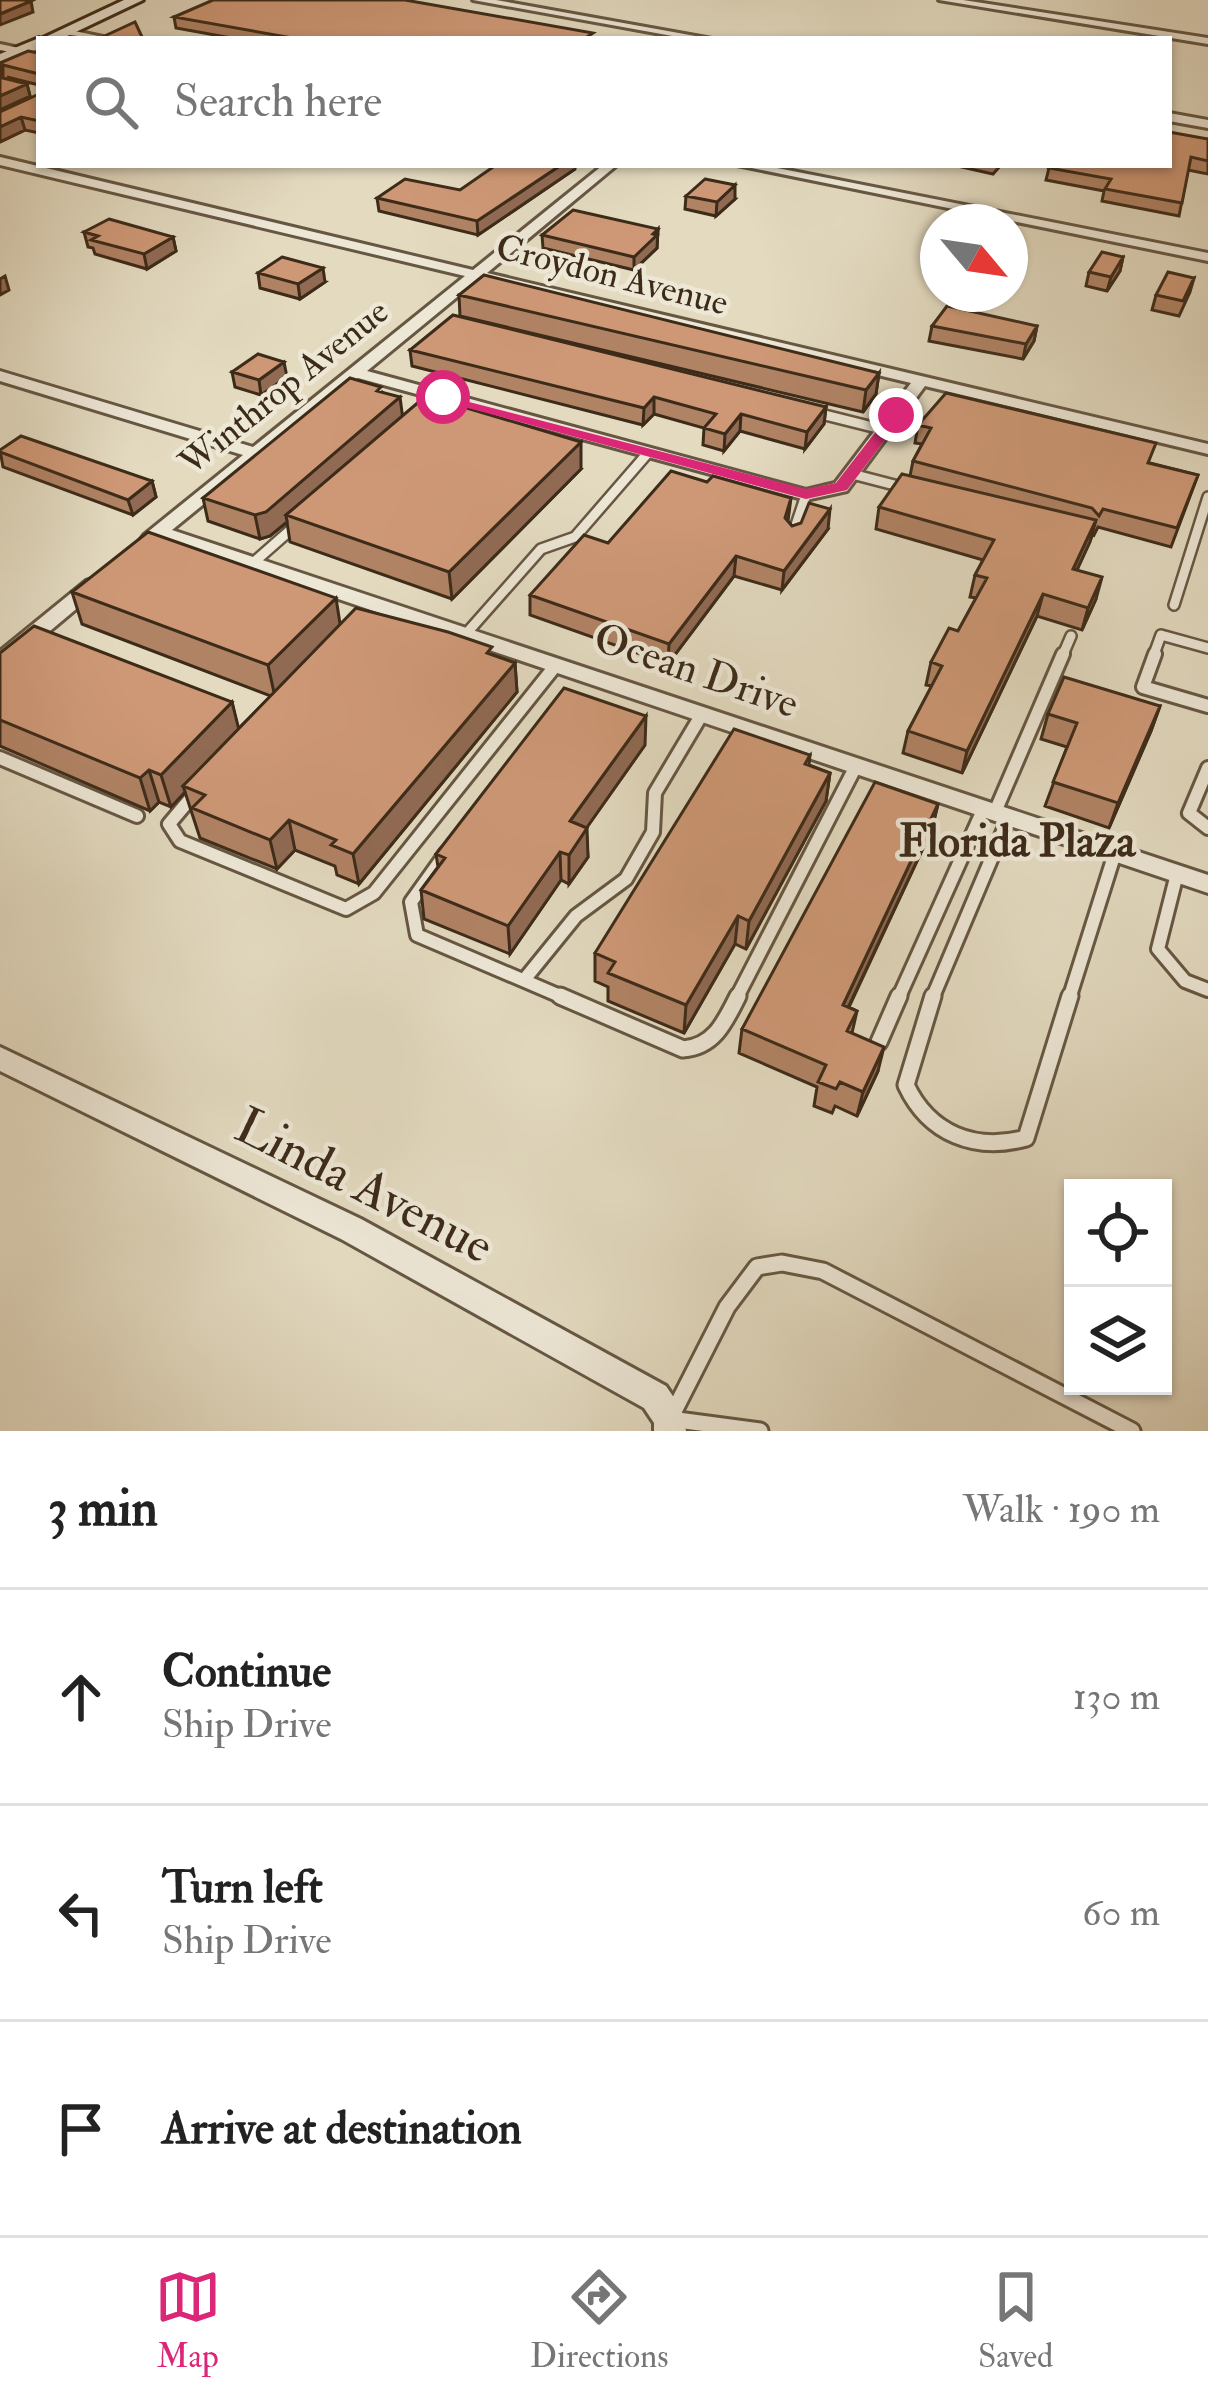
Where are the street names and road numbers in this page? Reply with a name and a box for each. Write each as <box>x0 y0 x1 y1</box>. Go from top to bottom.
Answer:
street label: Croydon Avenue <box>491 224 733 326</box>
street label: Winthrop Avenue <box>170 289 398 486</box>
street label: Ocean Drive <box>587 612 805 730</box>
street label: Linda Avenue <box>224 1094 504 1278</box>

